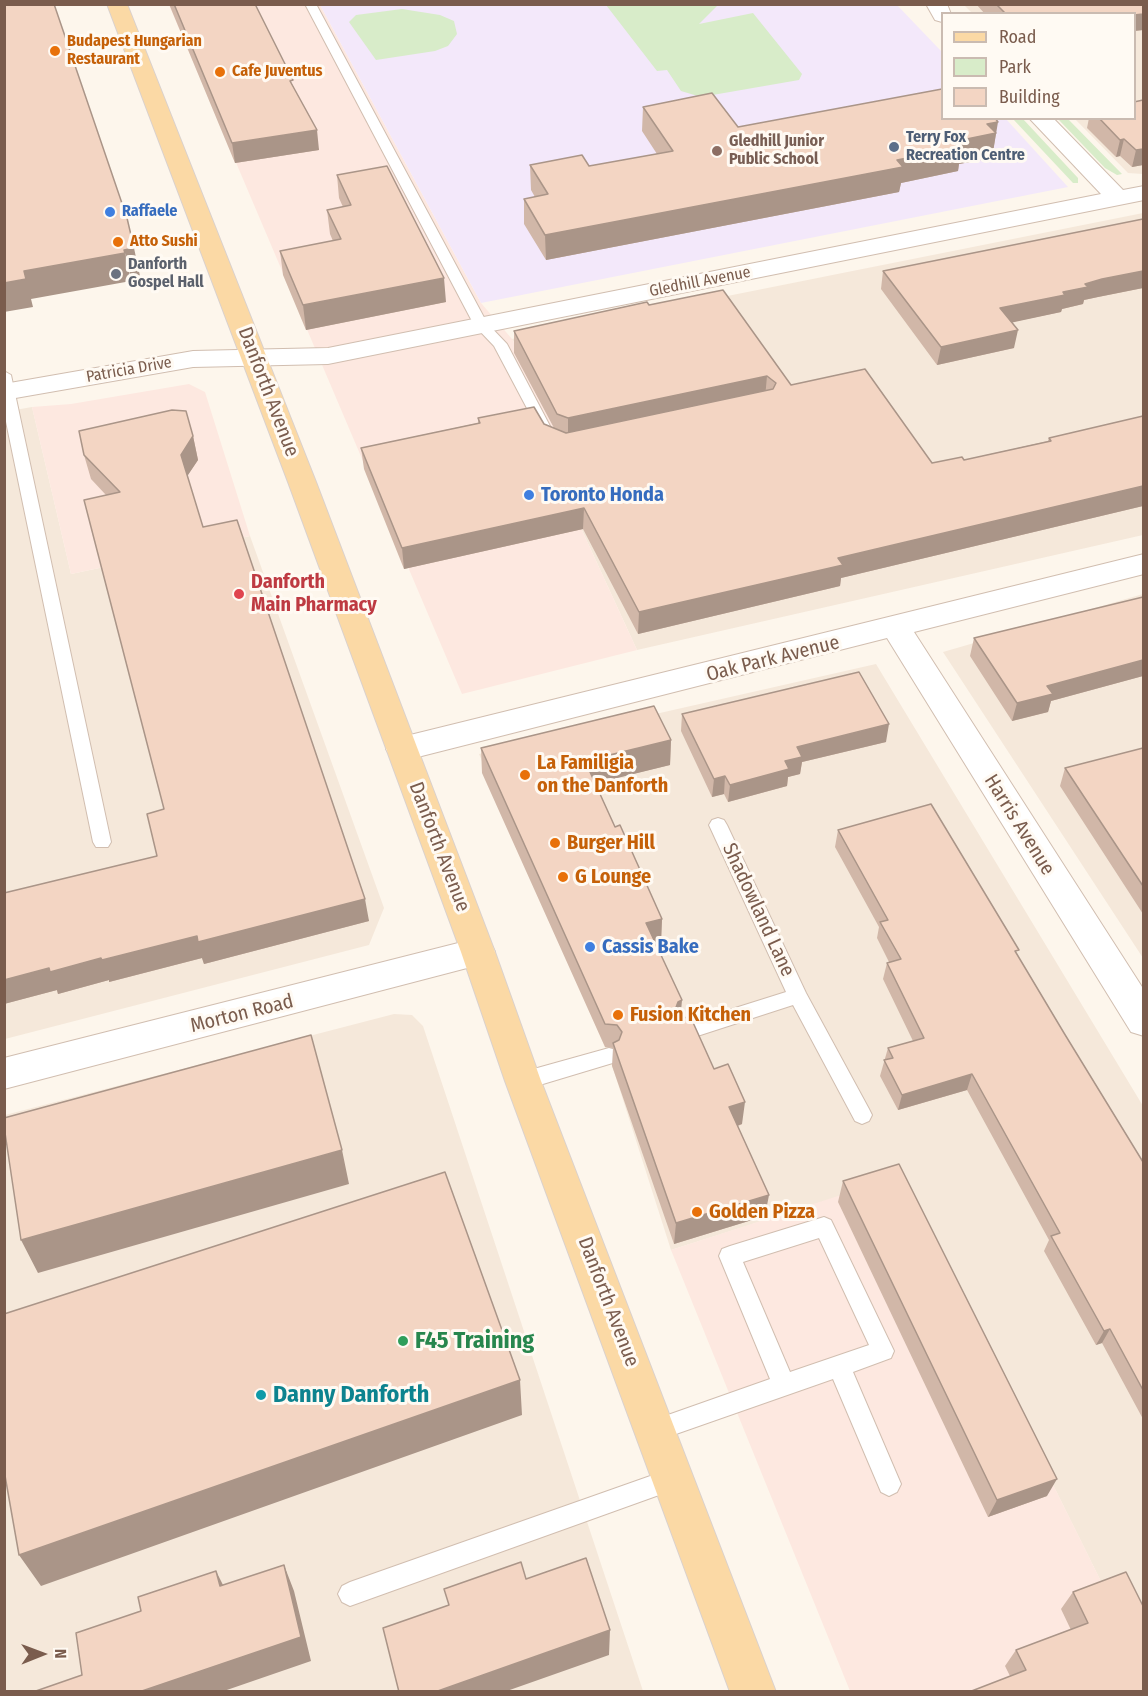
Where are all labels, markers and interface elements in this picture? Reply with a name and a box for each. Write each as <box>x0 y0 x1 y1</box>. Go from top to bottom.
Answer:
legend <box>941 12 1136 120</box>
text: Road <box>999 26 1036 48</box>
place label: Budapest Hungarian Restaurant <box>67 32 202 70</box>
marker: Budapest Hungarian Restaurant <box>48 44 62 58</box>
text: Park <box>999 56 1031 78</box>
place label: Cafe Juventus <box>232 62 322 82</box>
marker: Cafe Juventus <box>213 65 227 79</box>
text: Building <box>999 86 1060 108</box>
place label: Terry Fox Recreation Centre <box>906 128 1025 166</box>
place label: Gledhill Junior Public School <box>729 132 824 170</box>
marker: Terry Fox Recreation Centre <box>887 140 901 154</box>
marker: Gledhill Junior Public School <box>710 144 724 158</box>
place label: Raffaele <box>122 202 177 222</box>
marker: Raffaele <box>103 205 117 219</box>
place label: Atto Sushi <box>130 232 198 252</box>
marker: Atto Sushi <box>111 235 125 249</box>
place label: Danforth Gospel Hall <box>128 255 204 293</box>
street label: Gledhill Avenue <box>648 263 752 301</box>
marker: Danforth Gospel Hall <box>109 267 123 281</box>
street label: Danforth Avenue <box>232 324 304 460</box>
street label: Patricia Drive <box>85 353 173 387</box>
place label: Toronto Honda <box>541 483 664 507</box>
marker: Toronto Honda <box>522 488 536 502</box>
place label: Danforth Main Pharmacy <box>251 570 377 617</box>
marker: Danforth Main Pharmacy <box>232 587 246 601</box>
street label: Oak Park Avenue <box>704 631 842 687</box>
place label: La Familigia on the Danforth <box>537 751 668 798</box>
marker: La Familigia on the Danforth <box>518 768 532 782</box>
street label: Harris Avenue <box>979 770 1059 880</box>
street label: Danforth Avenue <box>403 779 475 915</box>
place label: Burger Hill <box>567 831 655 855</box>
marker: Burger Hill <box>548 836 562 850</box>
street label: Shadowland Lane <box>717 839 799 981</box>
place label: G Lounge <box>575 865 651 889</box>
marker: G Lounge <box>556 870 570 884</box>
place label: Cassis Bake <box>602 935 699 959</box>
marker: Cassis Bake <box>583 940 597 954</box>
street label: Morton Road <box>188 990 296 1038</box>
place label: Fusion Kitchen <box>630 1003 751 1027</box>
marker: Fusion Kitchen <box>611 1008 625 1022</box>
place label: Golden Pizza <box>709 1200 815 1224</box>
marker: Golden Pizza <box>690 1205 704 1219</box>
street label: Danforth Avenue <box>572 1234 644 1370</box>
place label: F45 Training <box>415 1327 534 1355</box>
marker: F45 Training <box>396 1334 410 1348</box>
place label: Danny Danforth <box>273 1381 429 1409</box>
marker: Danny Danforth <box>254 1388 268 1402</box>
north arrow <box>12 1624 72 1684</box>
text: N <box>51 1649 70 1659</box>

